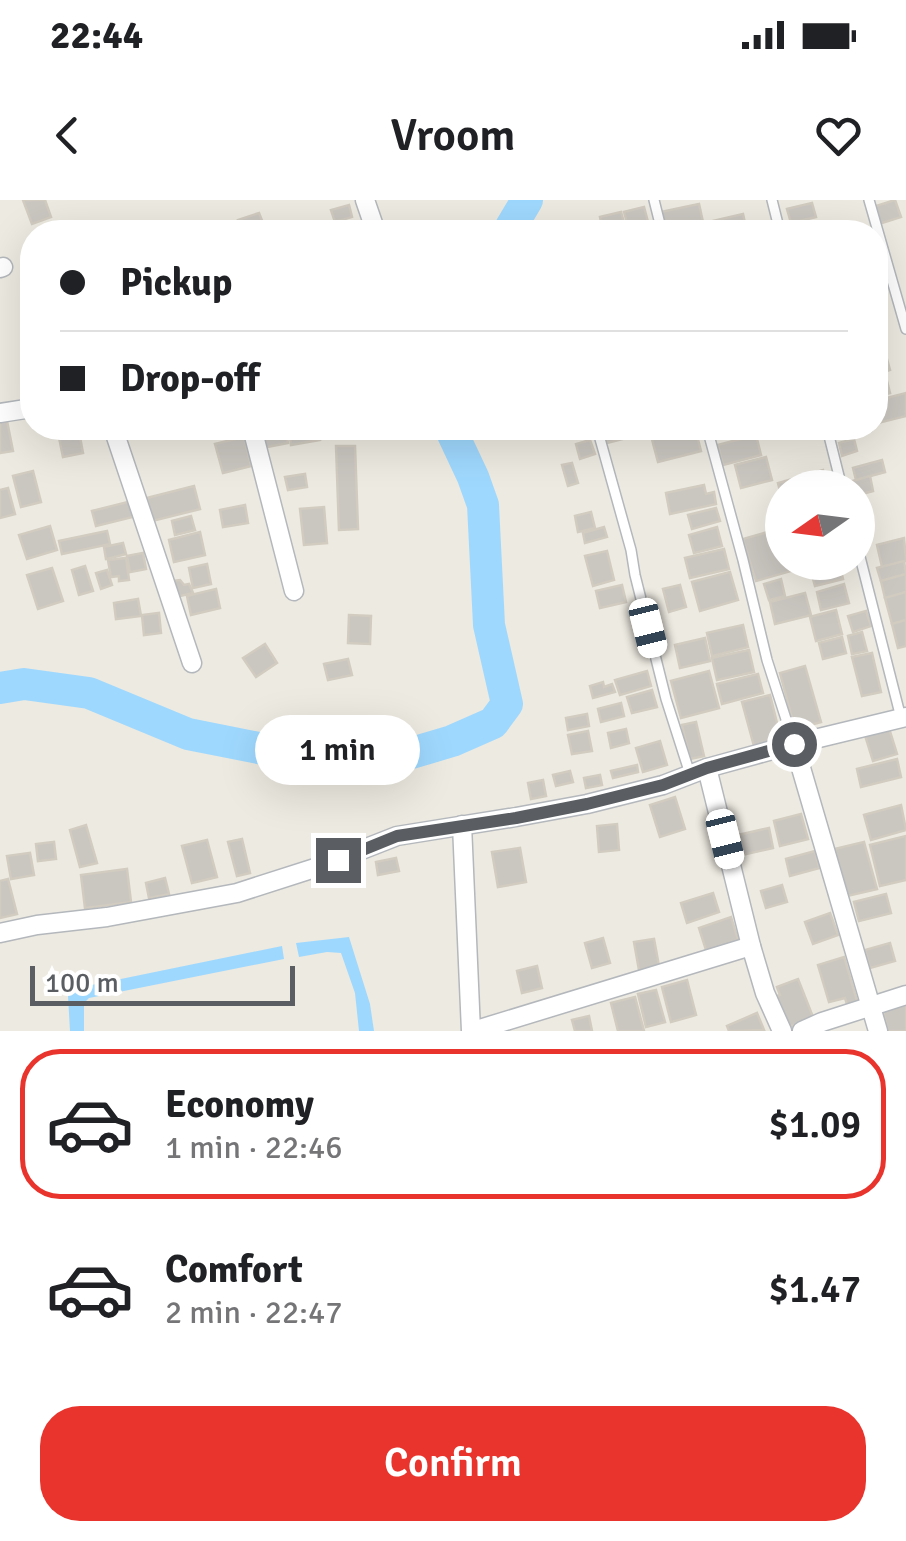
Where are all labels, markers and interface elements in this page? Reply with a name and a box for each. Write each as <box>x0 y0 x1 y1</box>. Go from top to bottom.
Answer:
text: 22:44 <box>50 12 143 59</box>
icon: back <box>40 108 95 163</box>
text: Vroom <box>390 108 516 163</box>
icon: heart <box>811 108 866 163</box>
text: Pickup <box>120 259 232 306</box>
text: Drop-off <box>120 355 260 402</box>
north arrow <box>765 470 875 580</box>
map controls <box>765 470 875 580</box>
car <box>626 595 670 661</box>
callout: 1 min <box>255 715 420 785</box>
route start <box>772 722 817 767</box>
text: 1 min <box>299 730 376 769</box>
car <box>703 806 747 872</box>
route end <box>316 838 361 883</box>
scale bar <box>30 961 295 1006</box>
text: 100 m <box>45 966 119 1000</box>
icon: car <box>45 1079 135 1169</box>
text: Economy <box>165 1081 314 1128</box>
text: $1.09 <box>768 1101 861 1148</box>
text: 1 min · 22:46 <box>165 1128 343 1167</box>
icon: car <box>45 1244 135 1334</box>
text: Comfort <box>165 1246 303 1293</box>
text: $1.47 <box>768 1266 861 1313</box>
text: 2 min · 22:47 <box>165 1293 343 1332</box>
button: Confirm <box>40 1406 866 1521</box>

